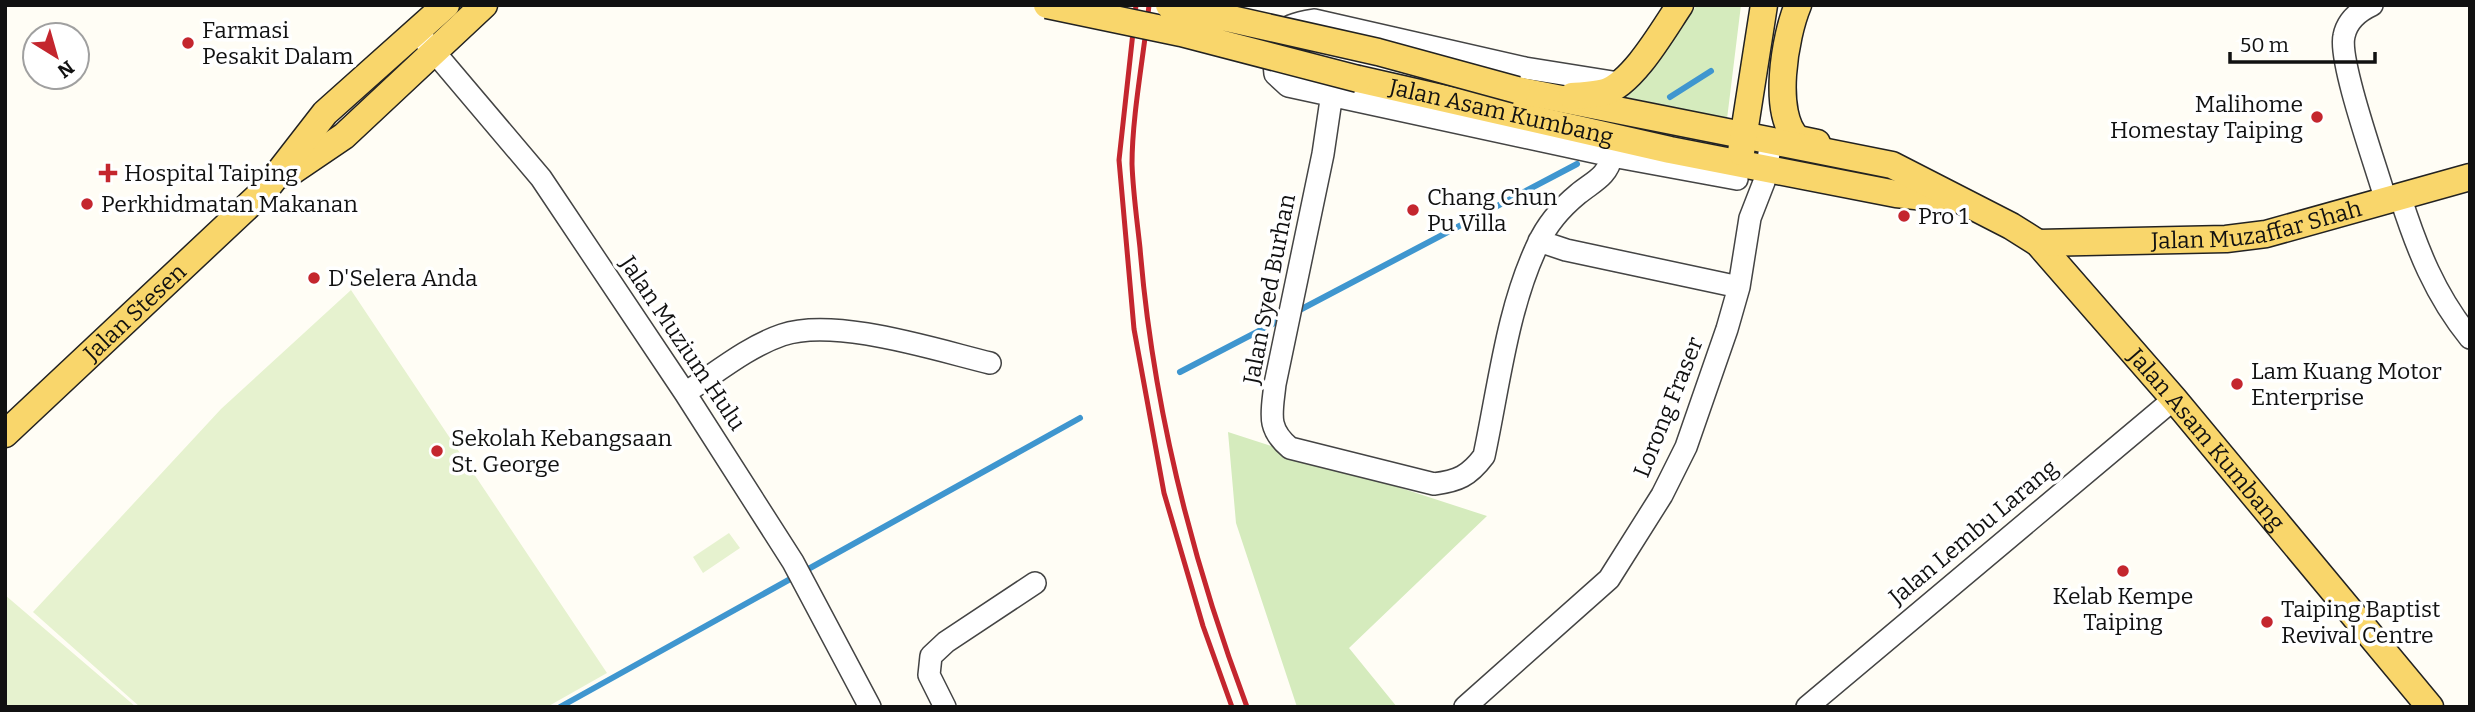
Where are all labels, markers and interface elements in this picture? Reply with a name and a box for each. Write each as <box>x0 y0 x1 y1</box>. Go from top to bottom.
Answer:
place label: Farmasi Pesakit Dalam <box>202 16 353 70</box>
north arrow <box>21 21 91 91</box>
scale bar <box>2230 21 2375 65</box>
text: 50 m <box>2240 32 2289 58</box>
marker: Farmasi Pesakit Dalam <box>180 35 196 51</box>
text: N <box>53 56 79 83</box>
street label: Jalan Asam Kumbang <box>1386 72 1616 151</box>
place label: Malihome Homestay Taiping <box>2110 90 2303 144</box>
marker: Malihome Homestay Taiping <box>2309 109 2325 125</box>
place label: Hospital Taiping <box>124 159 298 187</box>
marker: Hospital Taiping <box>98 163 118 183</box>
place label: Chang Chun Pu Villa <box>1427 183 1558 237</box>
place label: Perkhidmatan Makanan <box>101 190 358 218</box>
street label: Jalan Syed Burhan <box>1237 191 1301 387</box>
street label: Jalan Muzaffar Shah <box>2150 194 2365 255</box>
marker: Perkhidmatan Makanan <box>79 196 95 212</box>
marker: Chang Chun Pu Villa <box>1405 202 1421 218</box>
place label: Pro 1 <box>1918 202 1969 230</box>
marker: Pro 1 <box>1896 208 1912 224</box>
street label: Jalan Muzium Hulu <box>614 250 752 436</box>
street label: Jalan Stesen <box>77 257 192 368</box>
place label: D'Selera Anda <box>328 264 478 292</box>
marker: D'Selera Anda <box>306 270 322 286</box>
street label: Lorong Fraser <box>1627 333 1709 481</box>
street label: Jalan Asam Kumbang <box>2122 342 2291 536</box>
place label: Lam Kuang Motor Enterprise <box>2251 357 2442 411</box>
marker: Lam Kuang Motor Enterprise <box>2229 376 2245 392</box>
place label: Sekolah Kebangsaan St. George <box>451 424 672 478</box>
marker: Sekolah Kebangsaan St. George <box>429 443 445 459</box>
street label: Jalan Lembu Larang <box>1882 453 2063 611</box>
marker: Kelab Kempe Taiping <box>2115 563 2131 579</box>
place label: Kelab Kempe Taiping <box>2053 582 2193 636</box>
place label: Taiping Baptist Revival Centre <box>2281 595 2440 649</box>
marker: Taiping Baptist Revival Centre <box>2259 614 2275 630</box>

